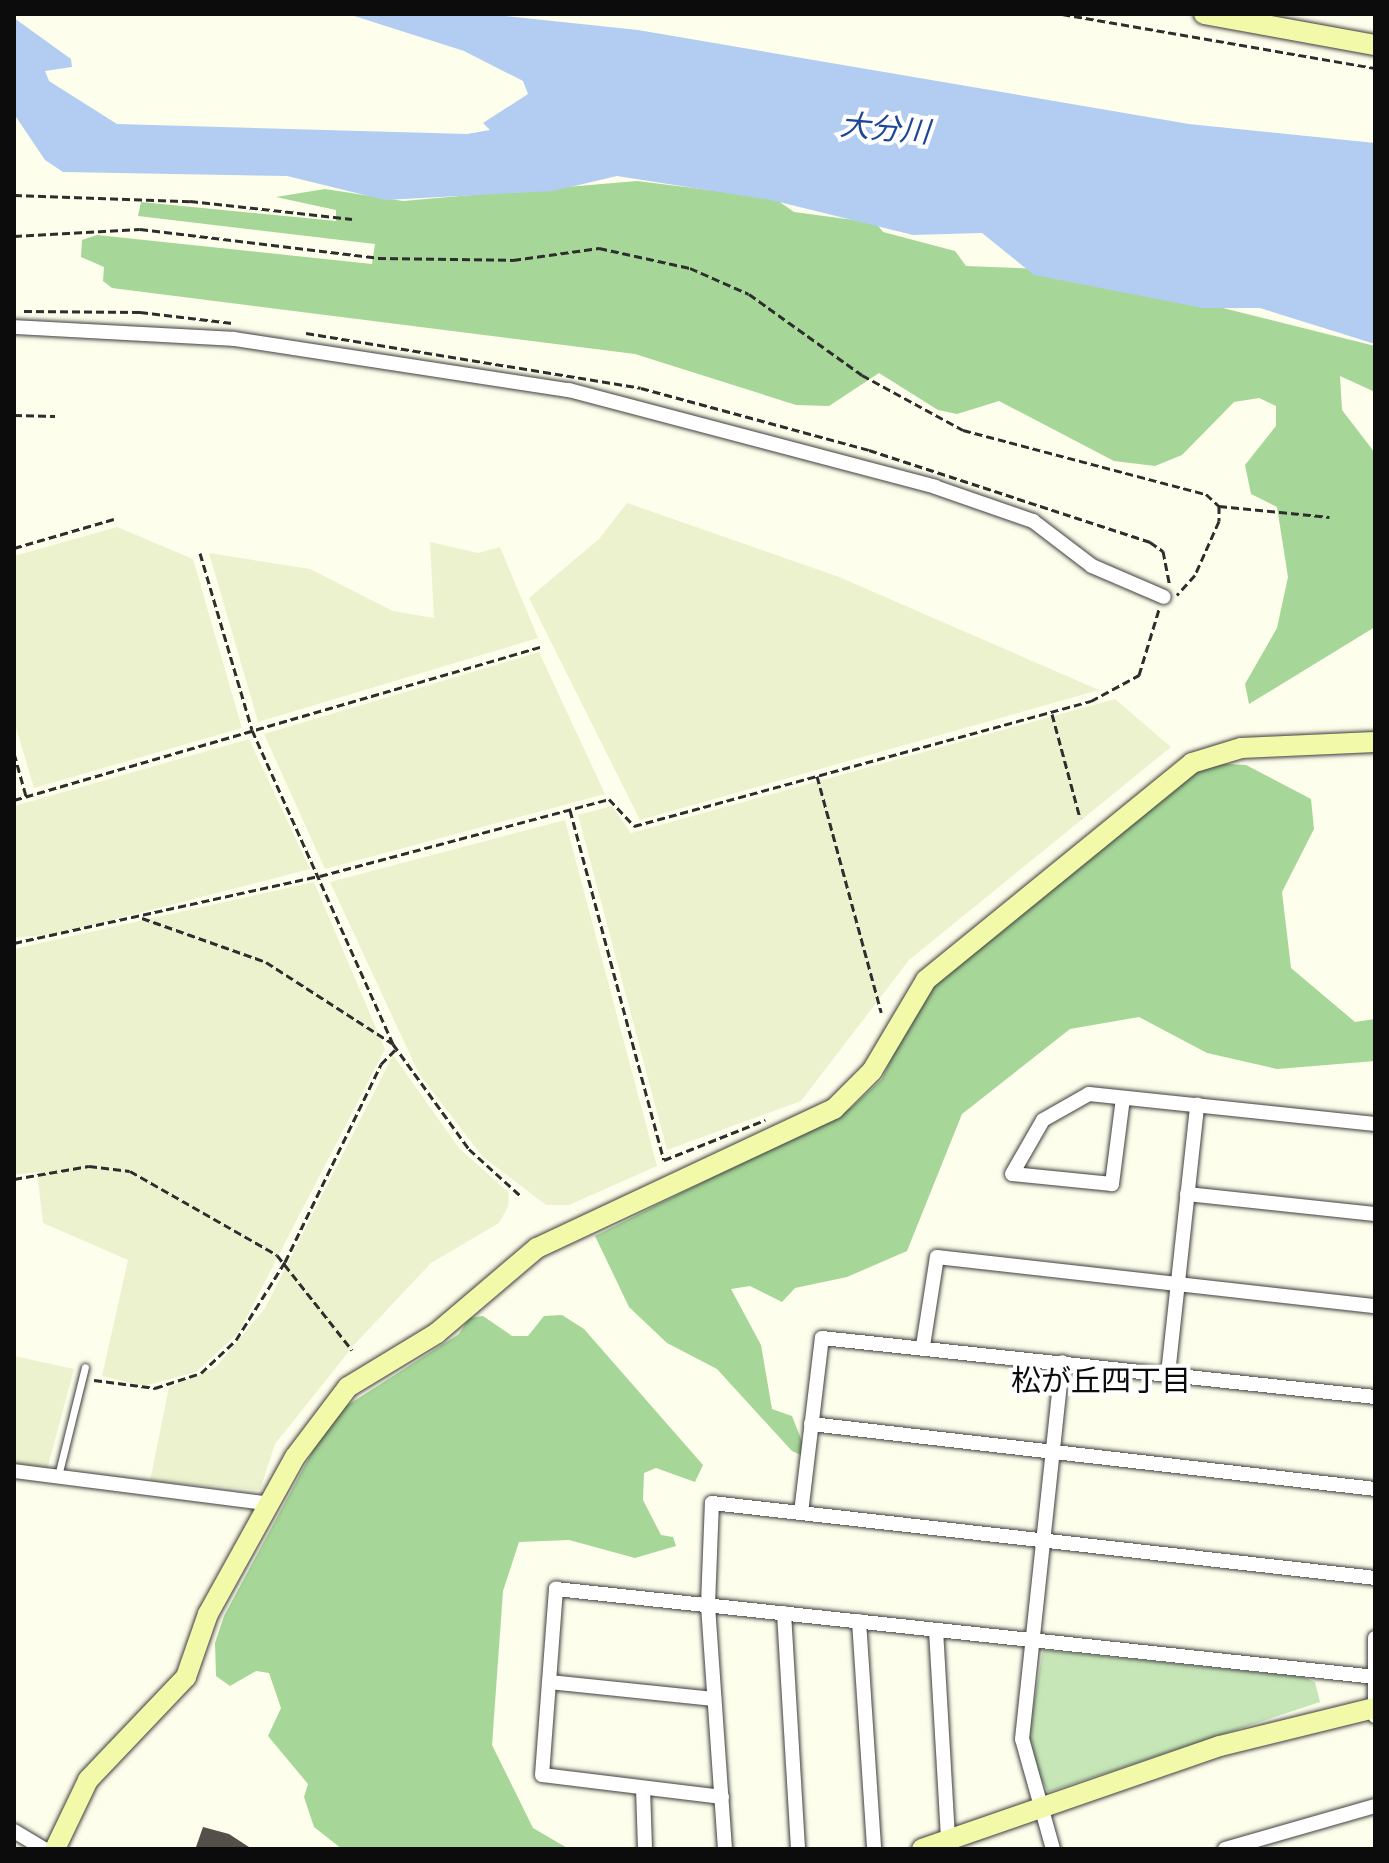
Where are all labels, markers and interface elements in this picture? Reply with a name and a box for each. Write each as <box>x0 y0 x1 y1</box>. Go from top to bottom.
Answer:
water label: 大分川 <box>839 106 931 150</box>
district label: 松が丘四丁目 <box>1011 1362 1191 1398</box>

